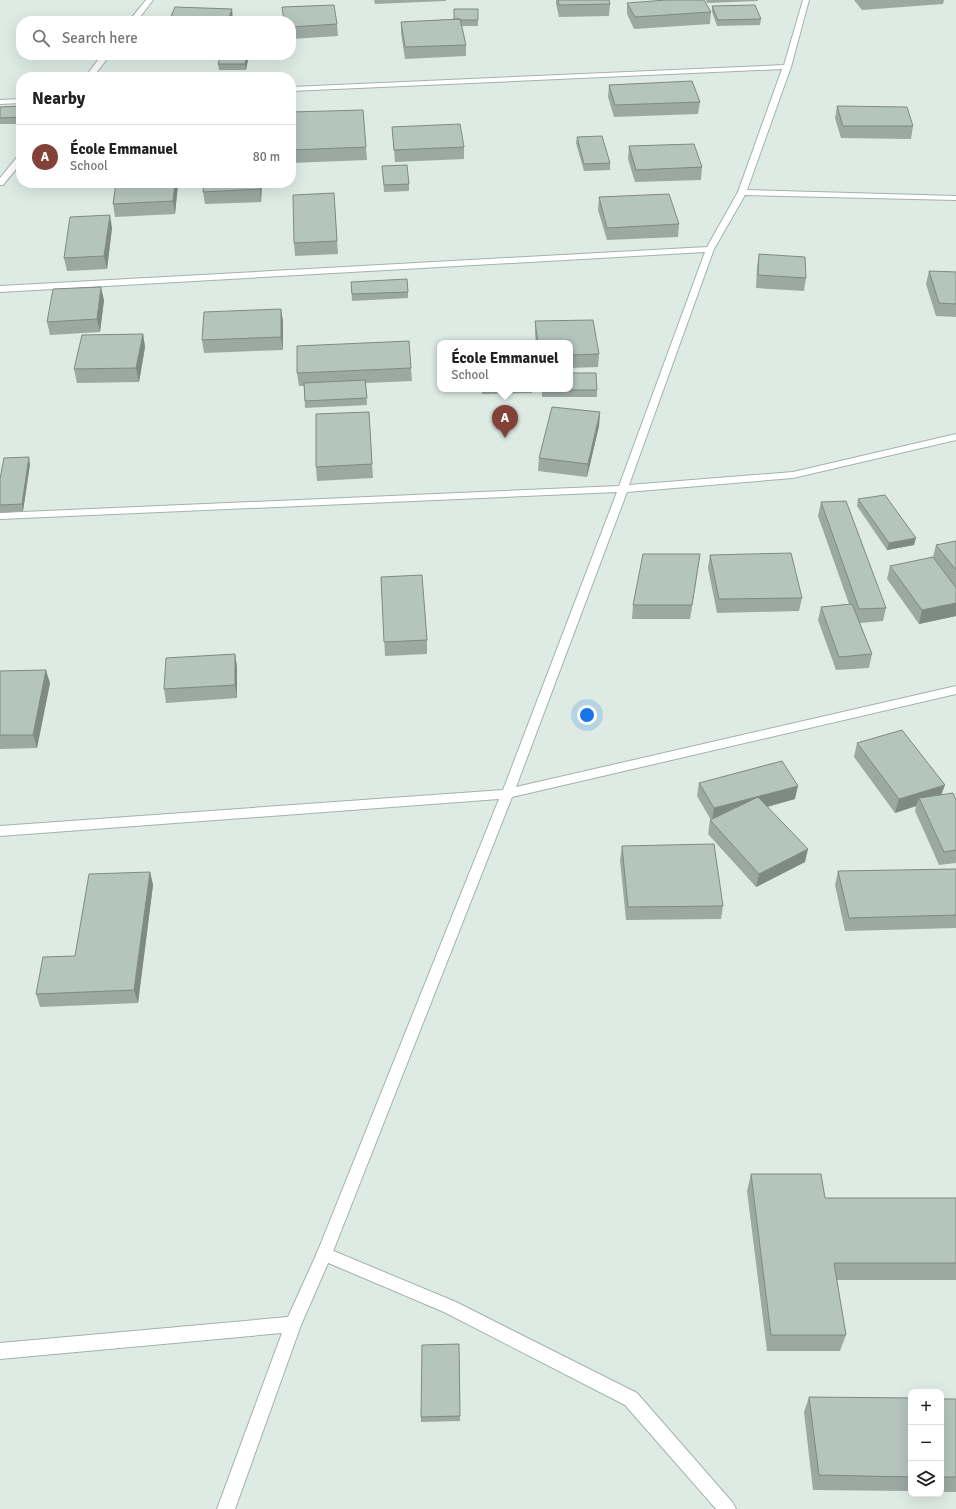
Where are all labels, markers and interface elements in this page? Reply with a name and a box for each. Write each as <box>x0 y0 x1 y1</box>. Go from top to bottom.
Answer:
search box <box>16 16 296 60</box>
icon: search <box>30 27 52 49</box>
text: Search here <box>62 29 138 47</box>
text: Nearby <box>32 88 85 109</box>
text: École Emmanuel <box>70 140 178 158</box>
text: A <box>41 149 49 165</box>
text: 80 m <box>253 149 280 165</box>
text: School <box>70 158 108 174</box>
popup <box>437 340 573 392</box>
text: École Emmanuel <box>451 349 559 367</box>
text: School <box>451 367 489 383</box>
pin: A <box>492 405 518 438</box>
your location <box>577 705 597 725</box>
map controls <box>908 1389 944 1497</box>
button: + <box>908 1389 944 1425</box>
button: − <box>908 1425 944 1461</box>
button: layers <box>908 1461 944 1497</box>

